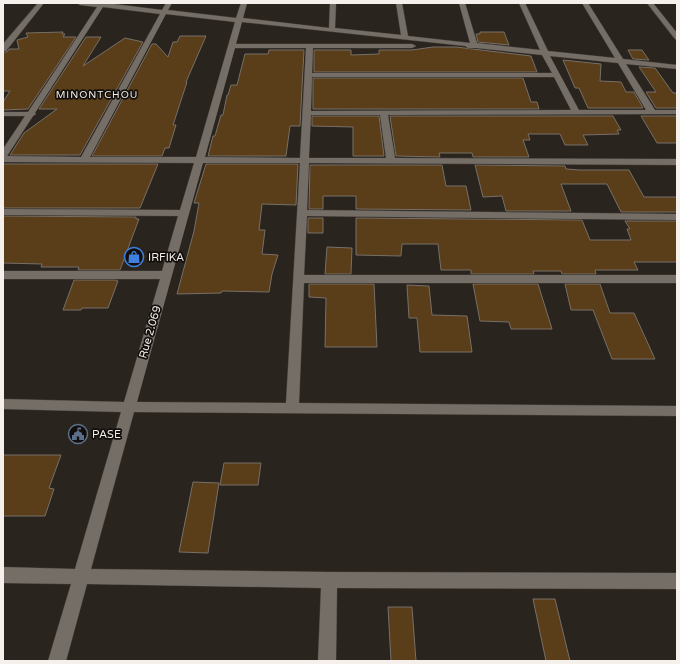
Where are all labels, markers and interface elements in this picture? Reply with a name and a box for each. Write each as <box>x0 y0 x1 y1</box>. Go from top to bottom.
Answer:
district label: MINONTCHOU <box>56 89 138 101</box>
shop icon: IRFIKA <box>123 246 145 268</box>
place label: IRFIKA <box>148 251 184 264</box>
street label: Rue 2.069 <box>136 304 164 360</box>
public building icon: PASE <box>67 423 89 445</box>
place label: PASE <box>92 428 121 441</box>

